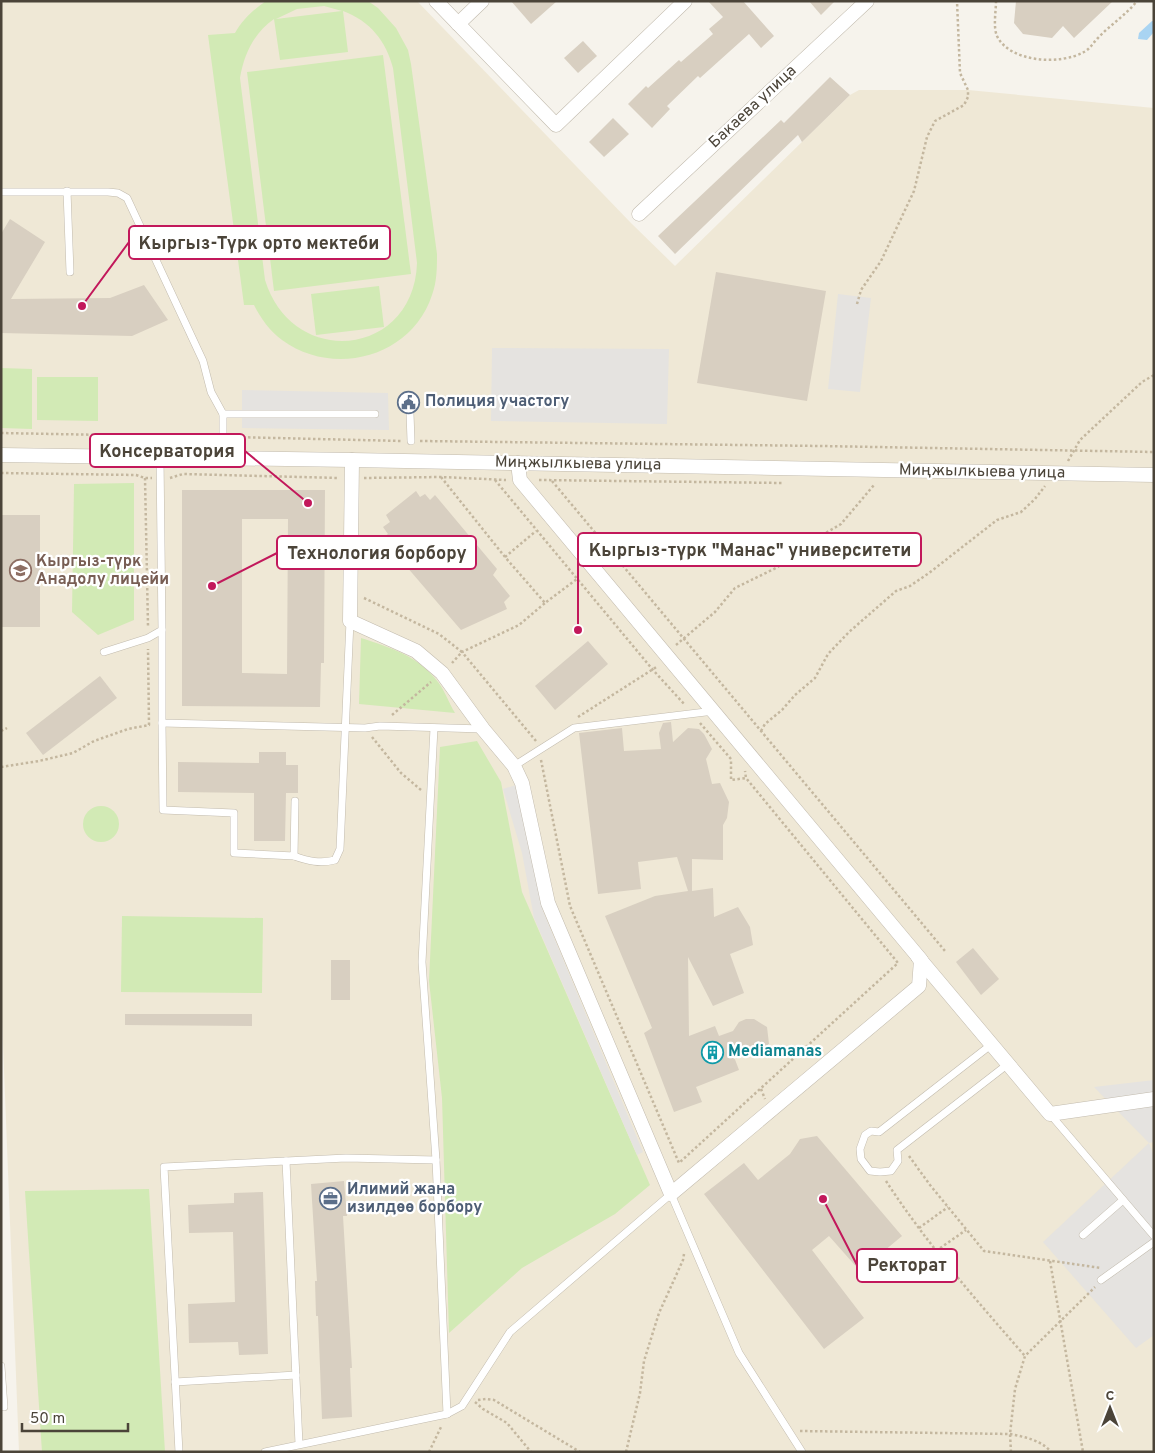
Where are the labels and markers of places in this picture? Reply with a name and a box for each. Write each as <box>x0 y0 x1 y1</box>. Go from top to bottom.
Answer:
callout: Кыргыз-Түрк орто мектеби <box>129 226 390 259</box>
public building icon: Полиция участогу <box>397 390 421 414</box>
place label: Полиция участогу <box>425 392 569 412</box>
callout: Консерватория <box>90 434 245 467</box>
callout: Кыргыз-түрк "Манас" университети <box>578 533 921 566</box>
callout: Технология борбору <box>277 536 476 569</box>
place label: Кыргыз-түрк Анадолу лицейи <box>36 552 169 590</box>
school or university icon: Кыргыз-түрк Анадолу лицейи <box>8 559 32 583</box>
building icon: Mediamanas <box>700 1040 724 1064</box>
place label: Mediamanas <box>728 1042 822 1062</box>
place label: Илимий жана изилдөө борбору <box>347 1180 482 1218</box>
office icon: Илимий жана изилдөө борбору <box>319 1187 343 1211</box>
callout: Ректорат <box>857 1249 957 1282</box>

